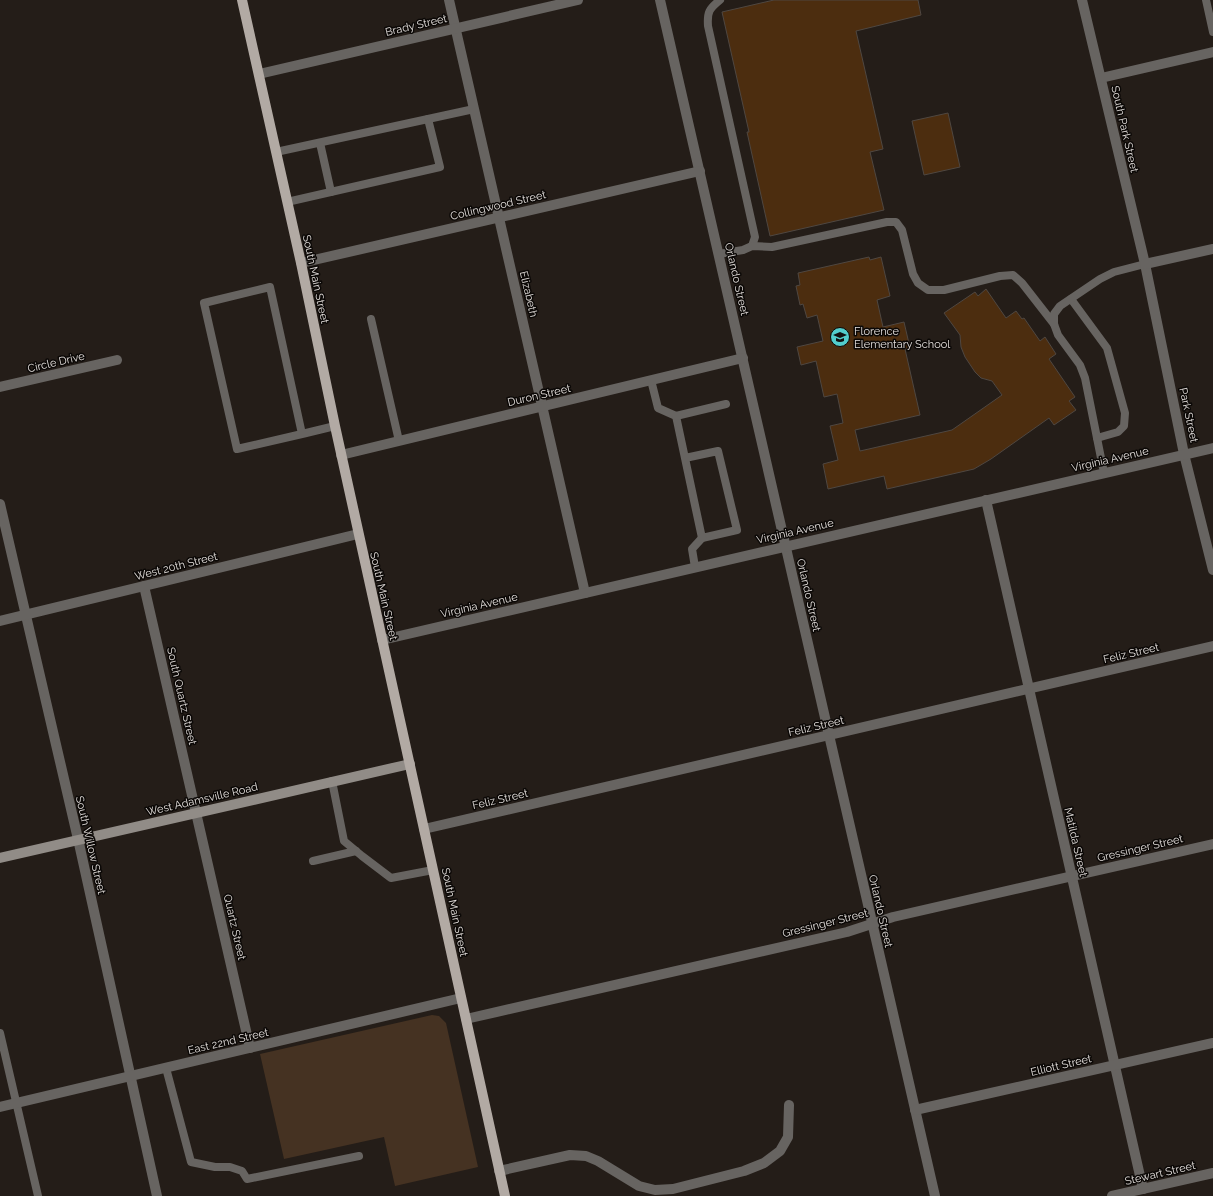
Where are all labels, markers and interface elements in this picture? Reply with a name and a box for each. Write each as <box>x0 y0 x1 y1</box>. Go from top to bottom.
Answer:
street label: Brady Street <box>384 12 449 39</box>
street label: South Park Street <box>1108 85 1141 174</box>
street label: Collingwood Street <box>449 188 547 223</box>
street label: South Main Street <box>300 234 331 325</box>
street label: Orlando Street <box>722 242 751 317</box>
street label: Elizabeth <box>517 270 540 318</box>
place label: Florence Elementary School <box>854 325 950 351</box>
school or university icon: Florence Elementary School <box>829 326 851 348</box>
street label: Circle Drive <box>26 349 86 375</box>
street label: Duron Street <box>506 382 572 409</box>
street label: Park Street <box>1176 386 1201 444</box>
street label: Virginia Avenue <box>1070 444 1150 475</box>
street label: Virginia Avenue <box>755 516 835 547</box>
street label: West 20th Street <box>133 550 219 583</box>
street label: South Main Street <box>367 551 400 642</box>
street label: Orlando Street <box>794 558 823 633</box>
street label: Virginia Avenue <box>439 590 519 621</box>
street label: Feliz Street <box>1102 641 1160 666</box>
street label: South Quartz Street <box>164 646 199 746</box>
street label: Feliz Street <box>787 714 845 739</box>
street label: West Adamsville Road <box>145 780 259 819</box>
street label: Feliz Street <box>471 787 529 812</box>
street label: South Willow Street <box>73 795 108 896</box>
street label: Matilda Street <box>1061 806 1090 878</box>
street label: Gressinger Street <box>1096 832 1185 865</box>
street label: South Main Street <box>439 867 470 958</box>
street label: Orlando Street <box>866 874 895 949</box>
street label: Quartz Street <box>221 893 248 962</box>
street label: Gressinger Street <box>781 907 869 940</box>
street label: East 22nd Street <box>186 1026 270 1057</box>
street label: Elliott Street <box>1029 1052 1093 1079</box>
street label: Stewart Street <box>1124 1159 1197 1188</box>

